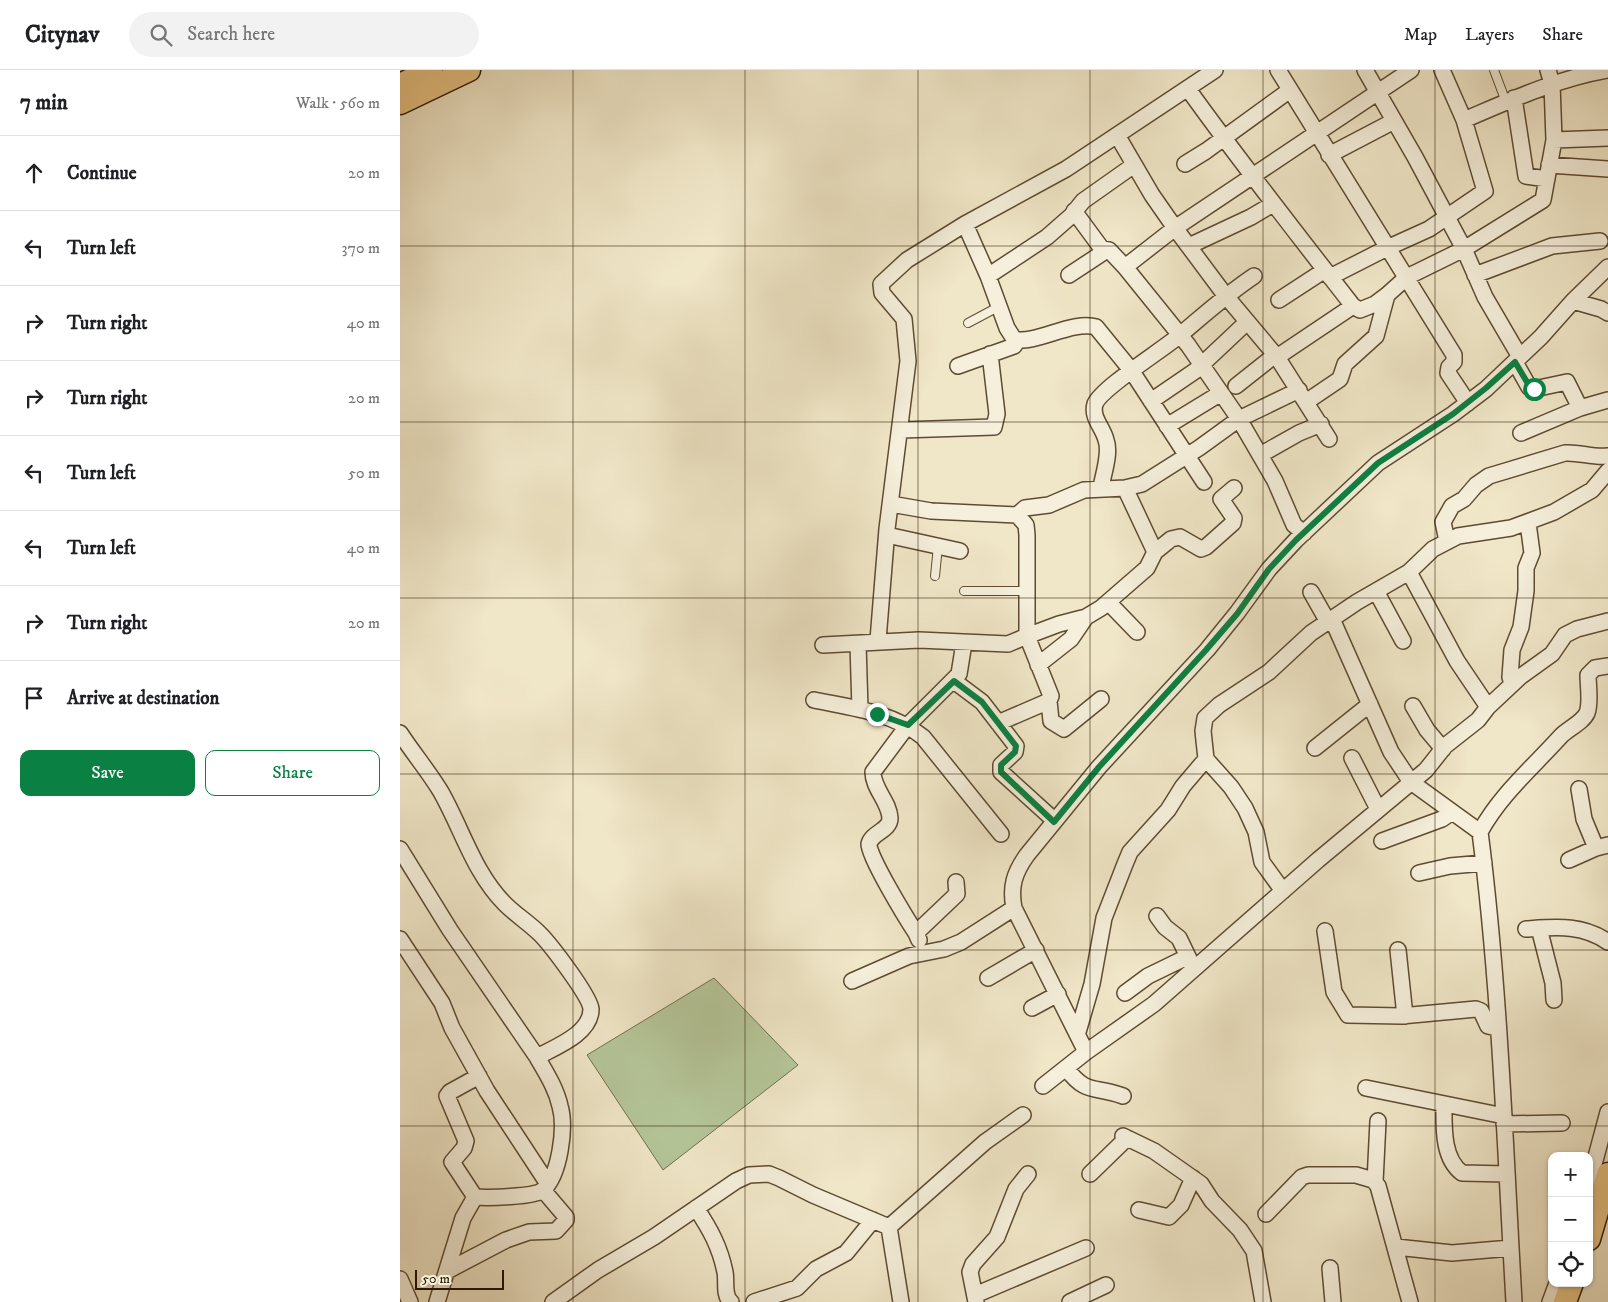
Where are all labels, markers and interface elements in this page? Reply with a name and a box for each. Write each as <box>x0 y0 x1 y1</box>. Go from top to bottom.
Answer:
search box <box>129 12 479 57</box>
text: Citynav <box>25 20 99 50</box>
icon: search <box>147 21 175 49</box>
text: Search here <box>187 23 275 46</box>
text: Map <box>1404 24 1437 46</box>
text: Layers <box>1465 24 1514 46</box>
text: Share <box>1542 24 1583 46</box>
text: 7 min <box>20 90 68 116</box>
text: Walk · 560 m <box>296 93 380 113</box>
icon: ahead <box>20 159 48 187</box>
text: Continue <box>67 162 137 185</box>
text: 20 m <box>348 163 380 183</box>
icon: left <box>20 234 48 262</box>
text: Turn left <box>67 237 136 260</box>
text: 370 m <box>342 238 380 258</box>
icon: right <box>20 309 48 337</box>
text: Turn right <box>67 312 147 335</box>
text: 40 m <box>347 313 380 333</box>
route start <box>1523 378 1546 401</box>
icon: right <box>20 384 48 412</box>
text: Turn right <box>67 387 147 410</box>
text: 20 m <box>348 388 380 408</box>
icon: left <box>20 459 48 487</box>
text: Turn left <box>67 462 136 485</box>
text: 50 m <box>348 463 380 483</box>
icon: left <box>20 534 48 562</box>
text: Turn left <box>67 537 136 560</box>
text: 40 m <box>347 538 380 558</box>
icon: right <box>20 609 48 637</box>
text: Turn right <box>67 612 147 635</box>
text: 20 m <box>348 613 380 633</box>
icon: arrive <box>20 684 48 712</box>
text: Arrive at destination <box>67 687 219 710</box>
route end <box>866 703 889 726</box>
button: Save <box>20 750 195 796</box>
button: Share <box>205 750 380 796</box>
map controls <box>1548 1152 1593 1287</box>
button: + <box>1548 1152 1593 1197</box>
button: − <box>1548 1197 1593 1242</box>
button: locate <box>1548 1242 1593 1287</box>
scale bar <box>415 1267 504 1290</box>
text: 50 m <box>422 1270 450 1288</box>

